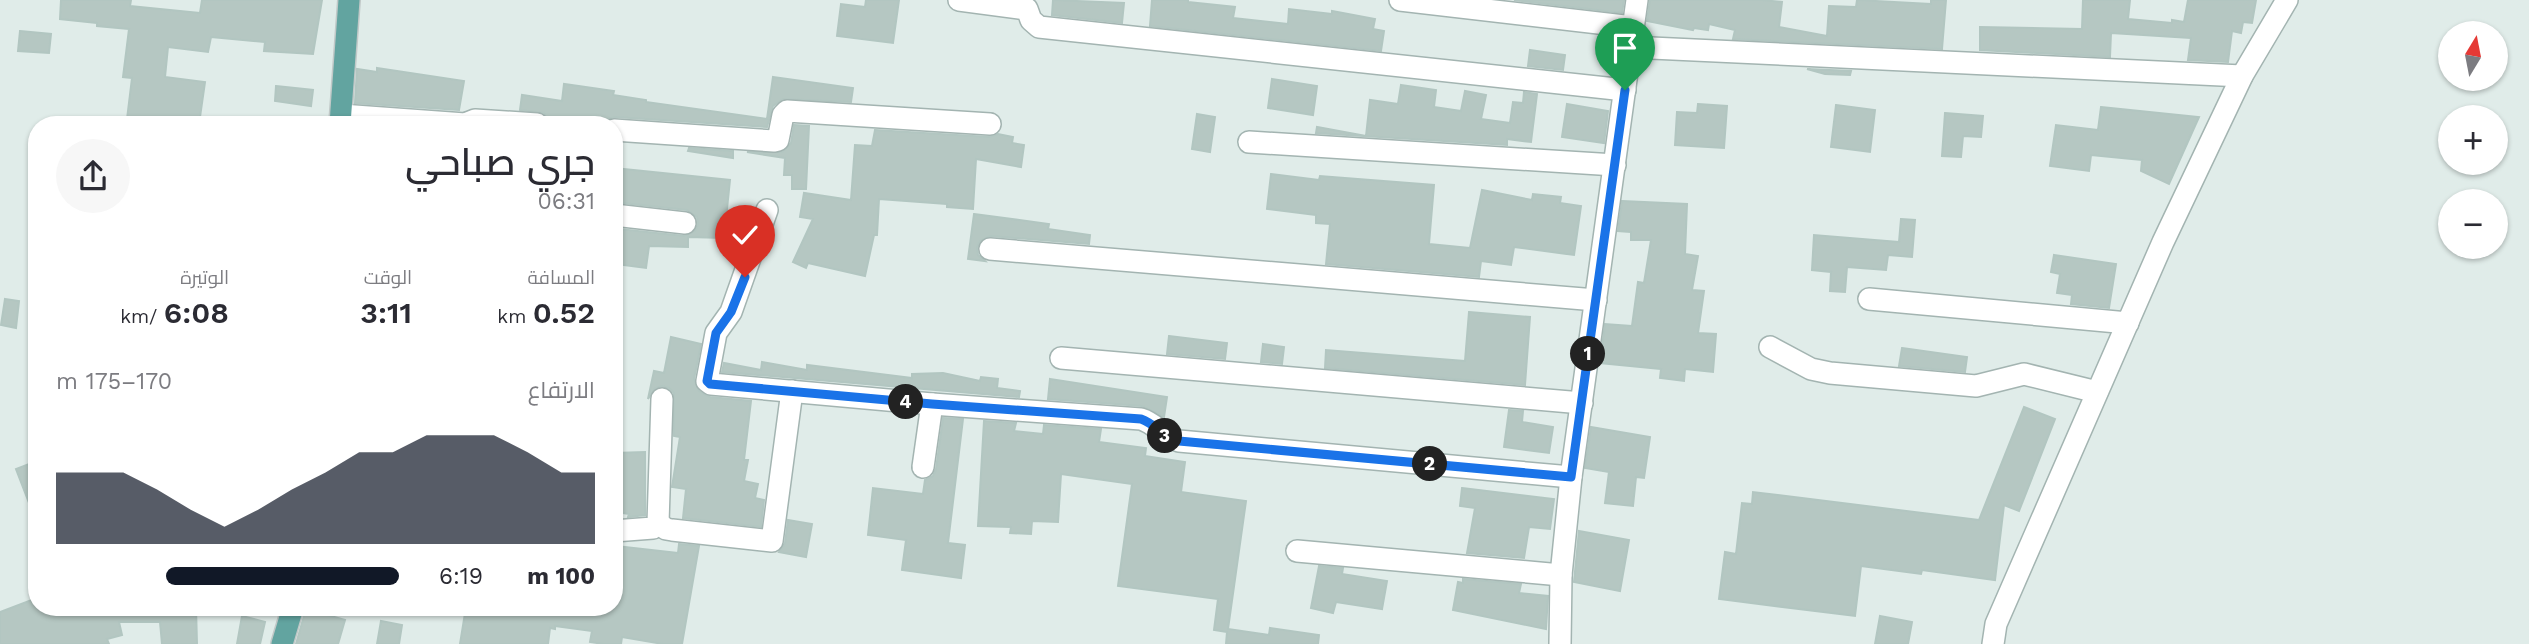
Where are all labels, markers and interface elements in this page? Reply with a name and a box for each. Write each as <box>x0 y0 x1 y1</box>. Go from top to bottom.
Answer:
pin <box>1595 18 1655 90</box>
north arrow <box>2438 21 2508 91</box>
map controls <box>2438 21 2508 259</box>
icon: arrive <box>1606 29 1644 67</box>
button: + <box>2438 105 2508 175</box>
button: share <box>56 139 130 213</box>
text: جري صباحي <box>405 140 595 184</box>
text: 06:31 <box>538 188 595 215</box>
button: − <box>2438 189 2508 259</box>
pin <box>715 205 775 277</box>
icon: check <box>726 216 764 254</box>
text: الوتيرة <box>180 266 229 289</box>
text: الوقت <box>364 266 412 289</box>
text: المسافة <box>527 266 595 289</box>
text: 6:08 <box>164 295 229 330</box>
text: 3:11 <box>360 295 412 330</box>
text: 0.52 <box>533 295 595 330</box>
text: /km <box>120 305 164 328</box>
text: km <box>497 305 533 328</box>
pin: 1 <box>1570 336 1606 372</box>
text: 1 <box>1583 342 1592 365</box>
text: 170–175 m <box>56 368 172 395</box>
text: الارتفاع <box>528 377 595 404</box>
pin: 4 <box>888 384 923 420</box>
text: 4 <box>899 390 912 413</box>
pin: 3 <box>1148 418 1182 453</box>
text: 3 <box>1159 424 1170 447</box>
pin: 2 <box>1412 447 1448 482</box>
text: 2 <box>1424 452 1435 475</box>
text: 6:19 <box>439 563 483 590</box>
text: 100 m <box>527 563 595 590</box>

